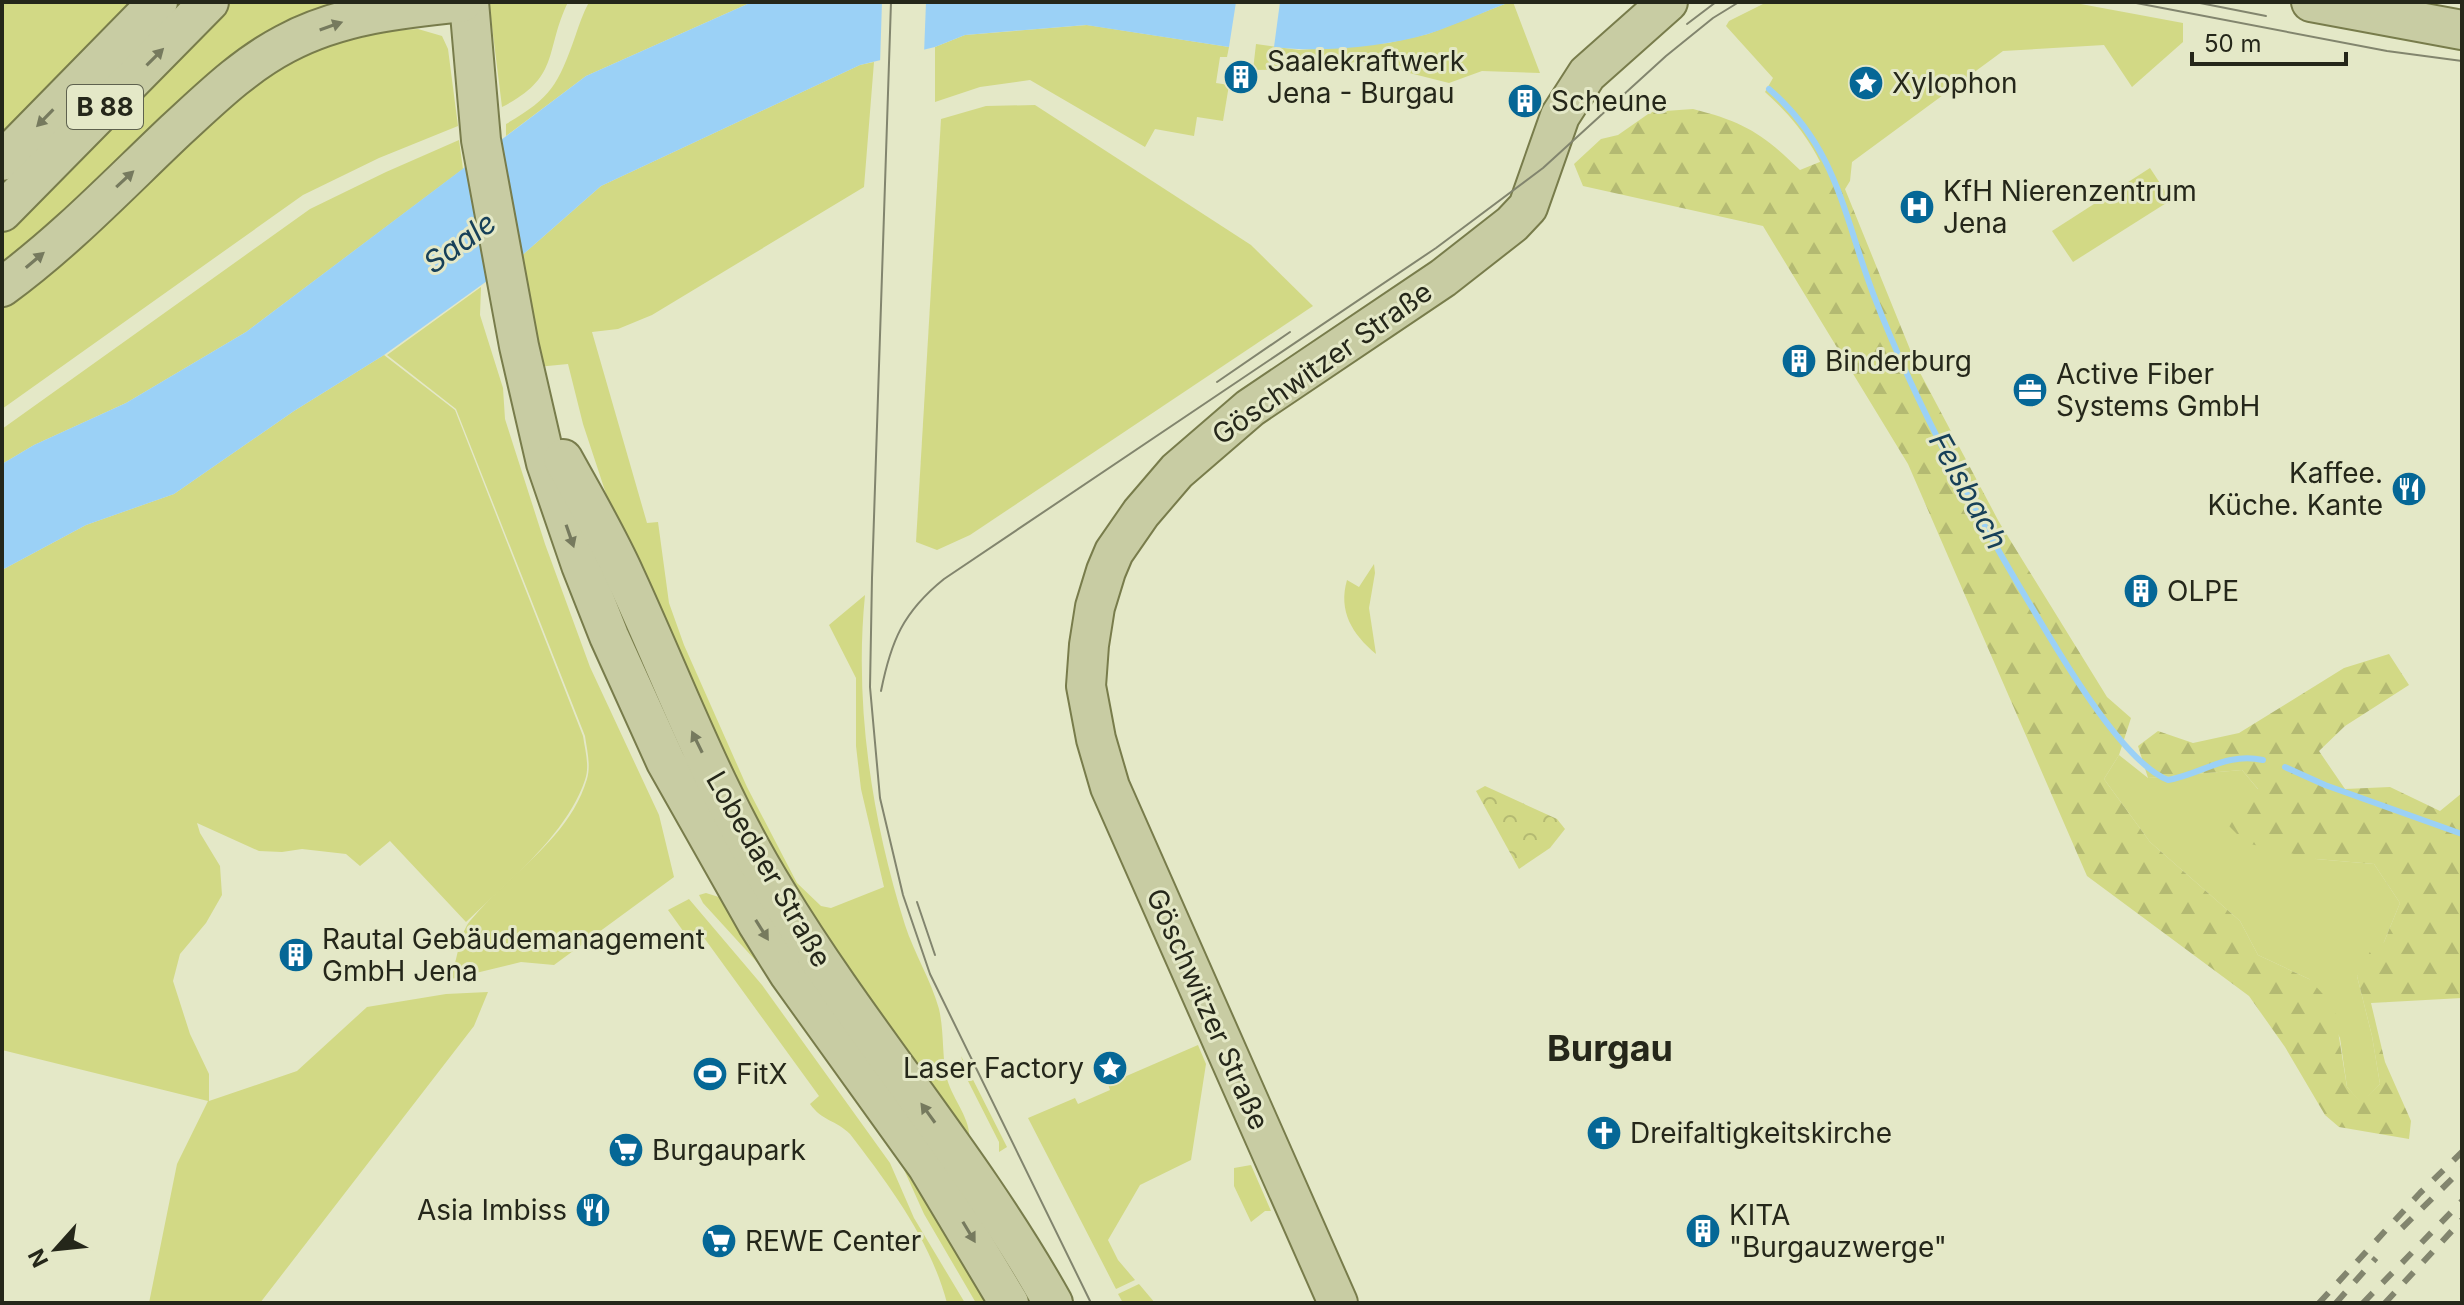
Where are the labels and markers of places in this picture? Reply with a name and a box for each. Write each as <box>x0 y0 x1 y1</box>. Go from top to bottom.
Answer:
place label: Saalekraftwerk Jena - Burgau <box>1267 44 1465 110</box>
building icon: Saalekraftwerk Jena - Burgau <box>1222 58 1260 96</box>
place icon: Xylophon <box>1847 64 1885 102</box>
place label: Xylophon <box>1892 66 2018 100</box>
building icon: Scheune <box>1506 82 1544 120</box>
place label: Scheune <box>1551 84 1667 118</box>
place label: KfH Nierenzentrum Jena <box>1943 174 2197 240</box>
hospital icon: KfH Nierenzentrum Jena <box>1898 188 1936 226</box>
building icon: Binderburg <box>1780 342 1818 380</box>
place label: Binderburg <box>1825 344 1972 378</box>
place label: Active Fiber Systems GmbH <box>2056 357 2260 423</box>
office icon: Active Fiber Systems GmbH <box>2011 371 2049 409</box>
place label: Kaffee. Küche. Kante <box>2207 456 2383 522</box>
restaurant icon: Kaffee. Küche. Kante <box>2390 470 2428 508</box>
building icon: OLPE <box>2122 572 2160 610</box>
place label: OLPE <box>2167 574 2239 608</box>
place label: Rautal Gebäudemanagement GmbH Jena <box>322 922 705 988</box>
building icon: Rautal Gebäudemanagement GmbH Jena <box>277 936 315 974</box>
place icon: Laser Factory <box>1091 1049 1129 1087</box>
place label: Laser Factory <box>903 1051 1084 1085</box>
sports icon: FitX <box>691 1055 729 1093</box>
place label: FitX <box>736 1057 788 1091</box>
church icon: Dreifaltigkeitskirche <box>1585 1114 1623 1152</box>
place label: Dreifaltigkeitskirche <box>1630 1116 1892 1150</box>
supermarket icon: Burgaupark <box>607 1131 645 1169</box>
place label: Burgaupark <box>652 1133 806 1167</box>
restaurant icon: Asia Imbiss <box>574 1191 612 1229</box>
place label: Asia Imbiss <box>417 1193 567 1227</box>
place label: KITA "Burgauzwerge" <box>1729 1198 1947 1264</box>
building icon: KITA "Burgauzwerge" <box>1684 1212 1722 1250</box>
supermarket icon: REWE Center <box>700 1222 738 1260</box>
place label: REWE Center <box>745 1224 921 1258</box>

